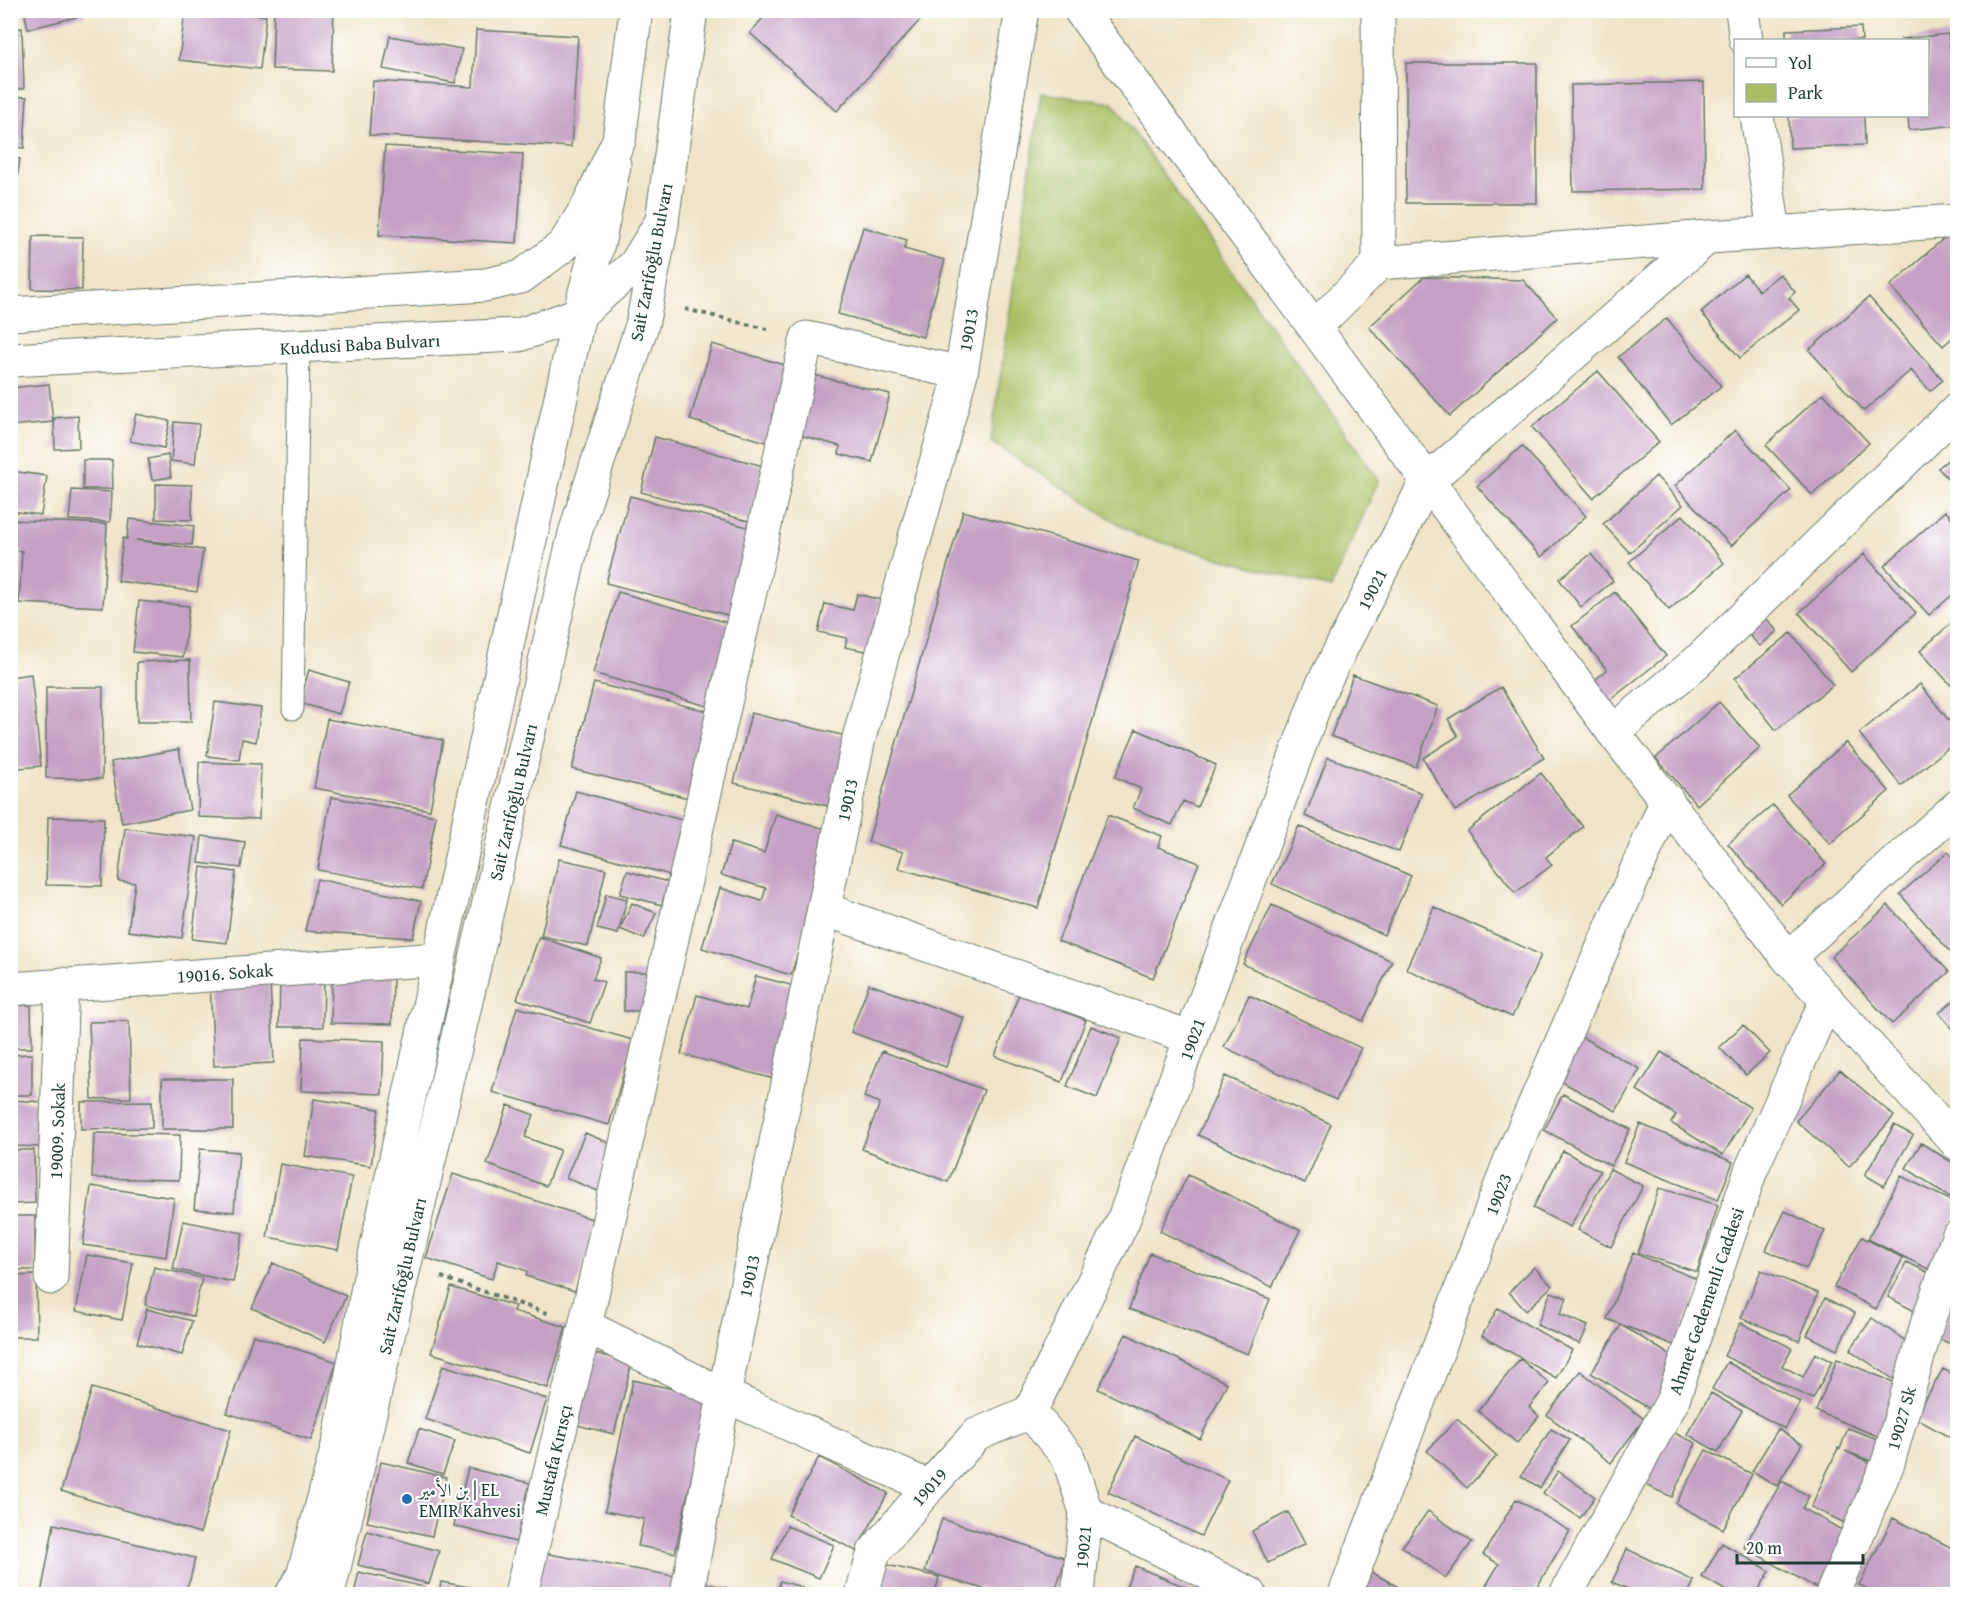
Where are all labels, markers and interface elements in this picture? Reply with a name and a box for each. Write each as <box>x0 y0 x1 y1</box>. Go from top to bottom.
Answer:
legend <box>1734 39 1929 117</box>
text: Yol <box>1788 49 1812 76</box>
text: Park <box>1788 79 1824 106</box>
street label: Sait Zarifoğlu Bulvarı <box>622 181 680 343</box>
street label: 19013 <box>951 306 985 354</box>
street label: Kuddusi Baba Bulvarı <box>279 326 441 362</box>
street label: 19021 <box>1350 564 1394 614</box>
street label: Sait Zarifoğlu Bulvarı <box>482 721 544 883</box>
street label: 19013 <box>829 776 865 824</box>
street label: 19016. Sokak <box>176 956 275 990</box>
street label: 19021 <box>1172 1014 1212 1064</box>
street label: 19009. Sokak <box>42 1081 72 1180</box>
street label: 19023 <box>1478 1169 1518 1219</box>
street label: Sait Zarifoğlu Bulvarı <box>371 1195 433 1357</box>
street label: Ahmet Gedemenli Caddesi <box>1661 1203 1751 1399</box>
street label: 19013 <box>731 1252 767 1300</box>
street label: 19027 Sk <box>1879 1382 1923 1453</box>
street label: Mustafa Kırısçı <box>527 1402 579 1518</box>
street label: 19019 <box>905 1462 953 1512</box>
place label: بن الأمير | EL EMIR Kahvesi <box>417 1476 521 1524</box>
marker: بن الأمير | EL EMIR Kahvesi <box>400 1492 414 1506</box>
street label: 19021 <box>1068 1524 1098 1570</box>
scale bar <box>1737 1527 1863 1565</box>
text: 20 m <box>1746 1534 1782 1561</box>

